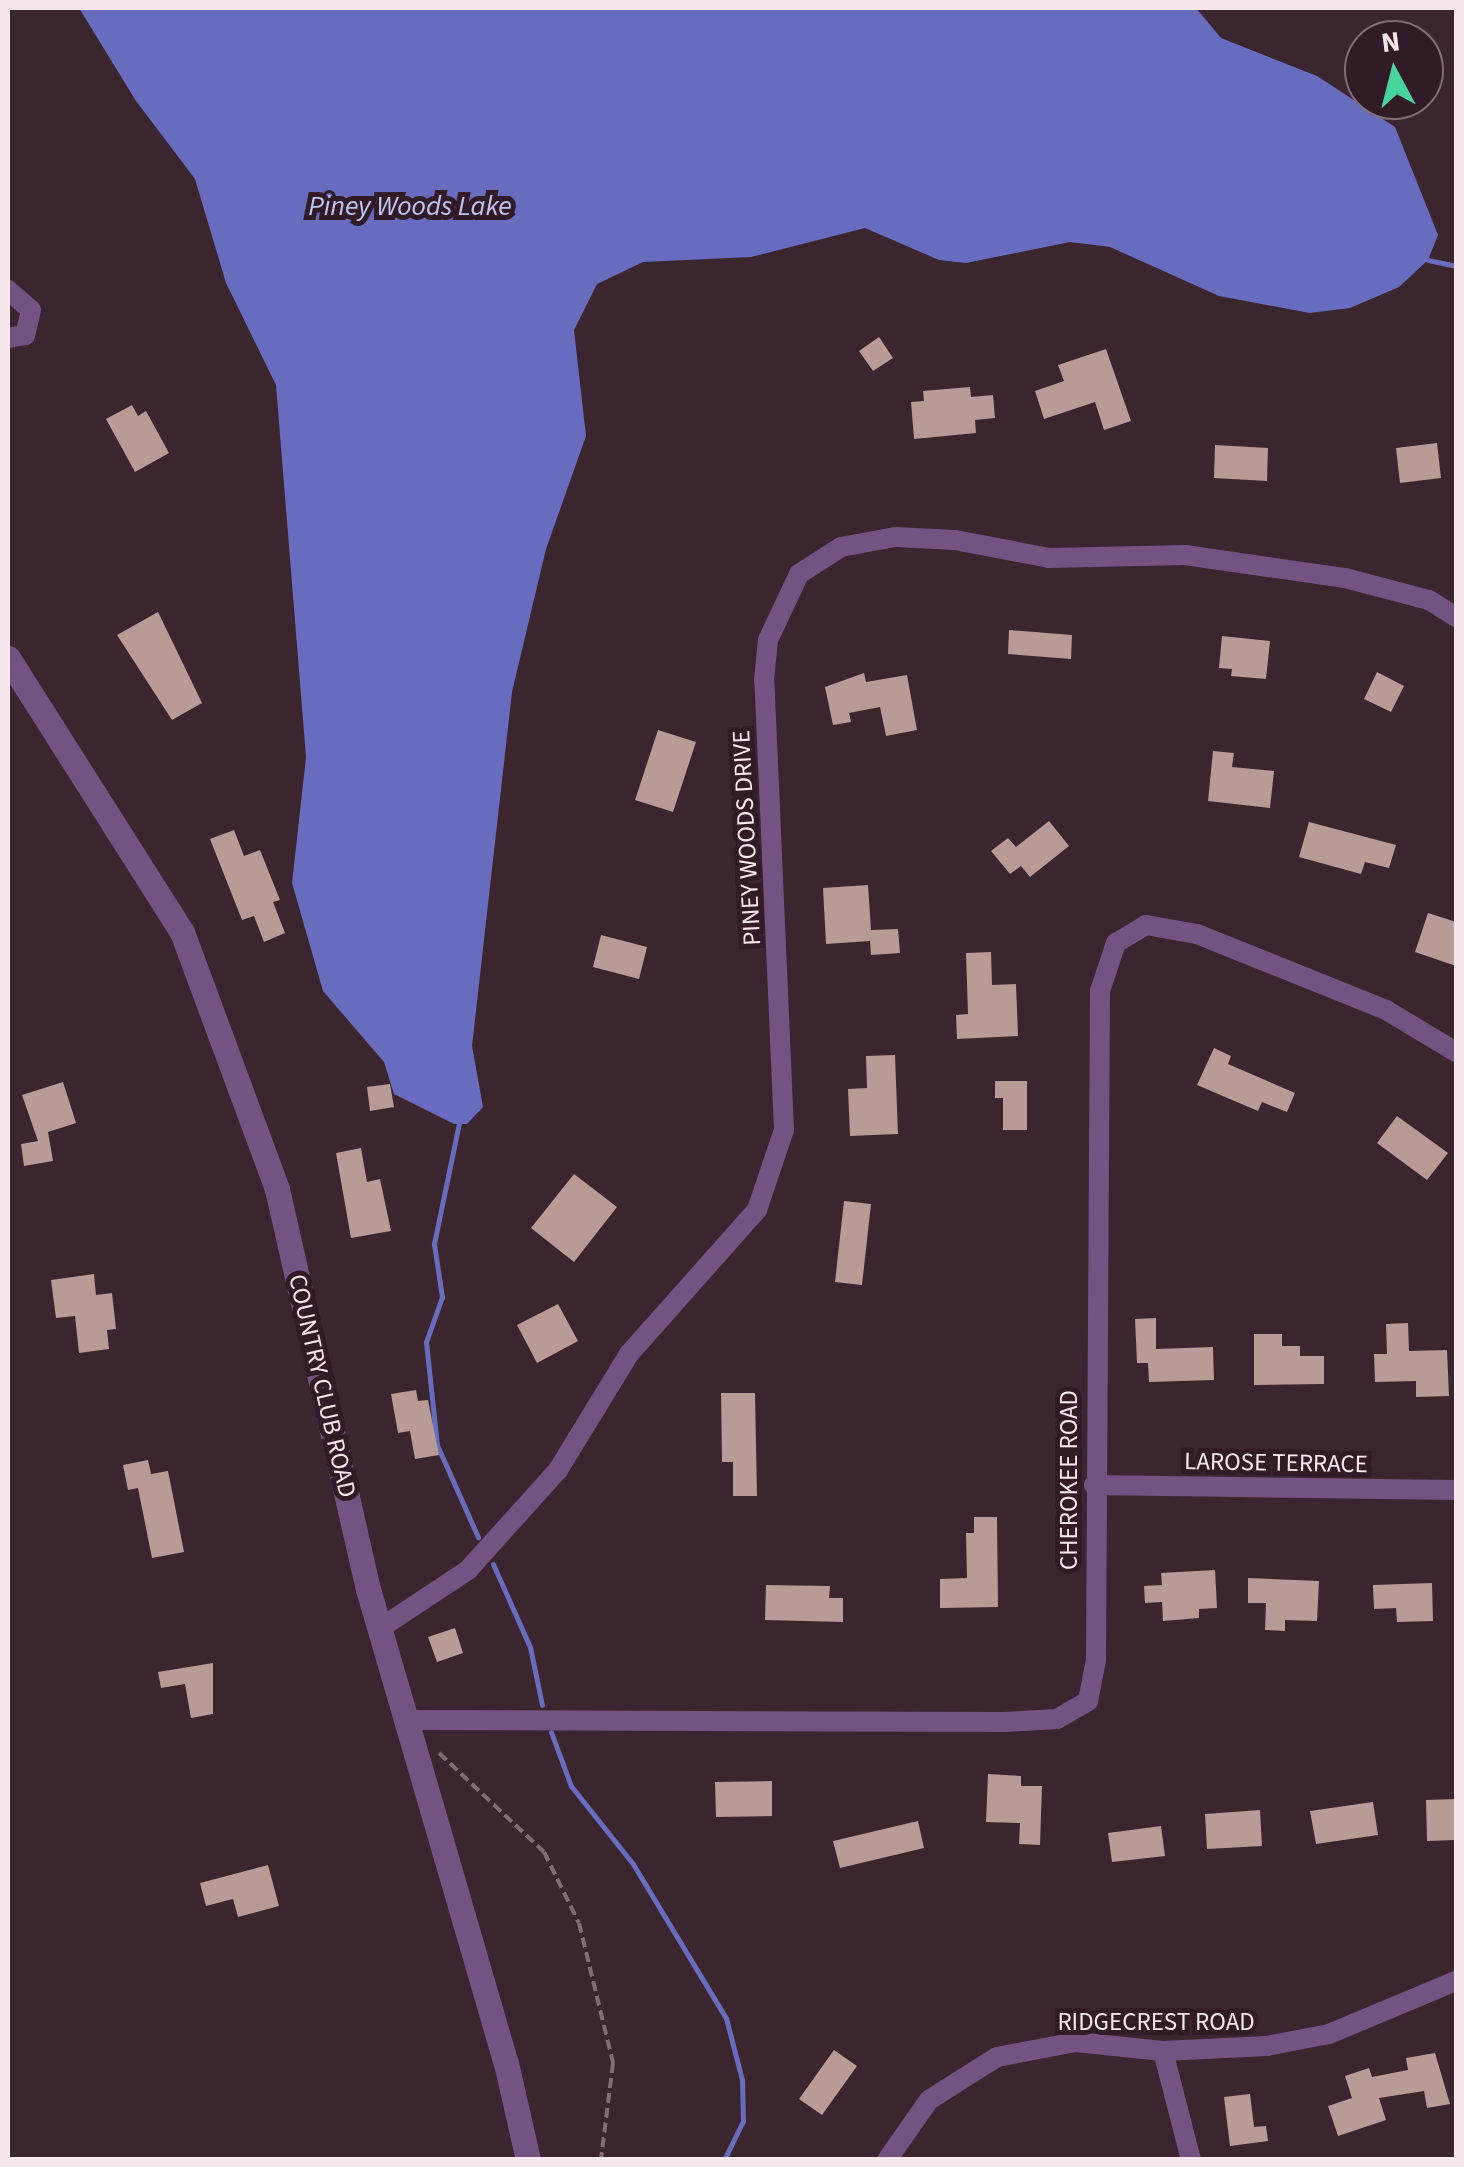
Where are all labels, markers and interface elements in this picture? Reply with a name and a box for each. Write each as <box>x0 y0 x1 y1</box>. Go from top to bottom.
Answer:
north arrow <box>1344 20 1444 120</box>
text: N <box>1379 21 1402 63</box>
water label: Piney Woods Lake <box>308 189 512 223</box>
street label: PINEY WOODS DRIVE <box>726 730 768 946</box>
street label: COUNTRY CLUB ROAD <box>282 1272 362 1500</box>
street label: CHEROKEE ROAD <box>1054 1390 1084 1570</box>
street label: LAROSE TERRACE <box>1184 1446 1368 1480</box>
street label: RIDGECREST ROAD <box>1057 2007 1255 2037</box>

